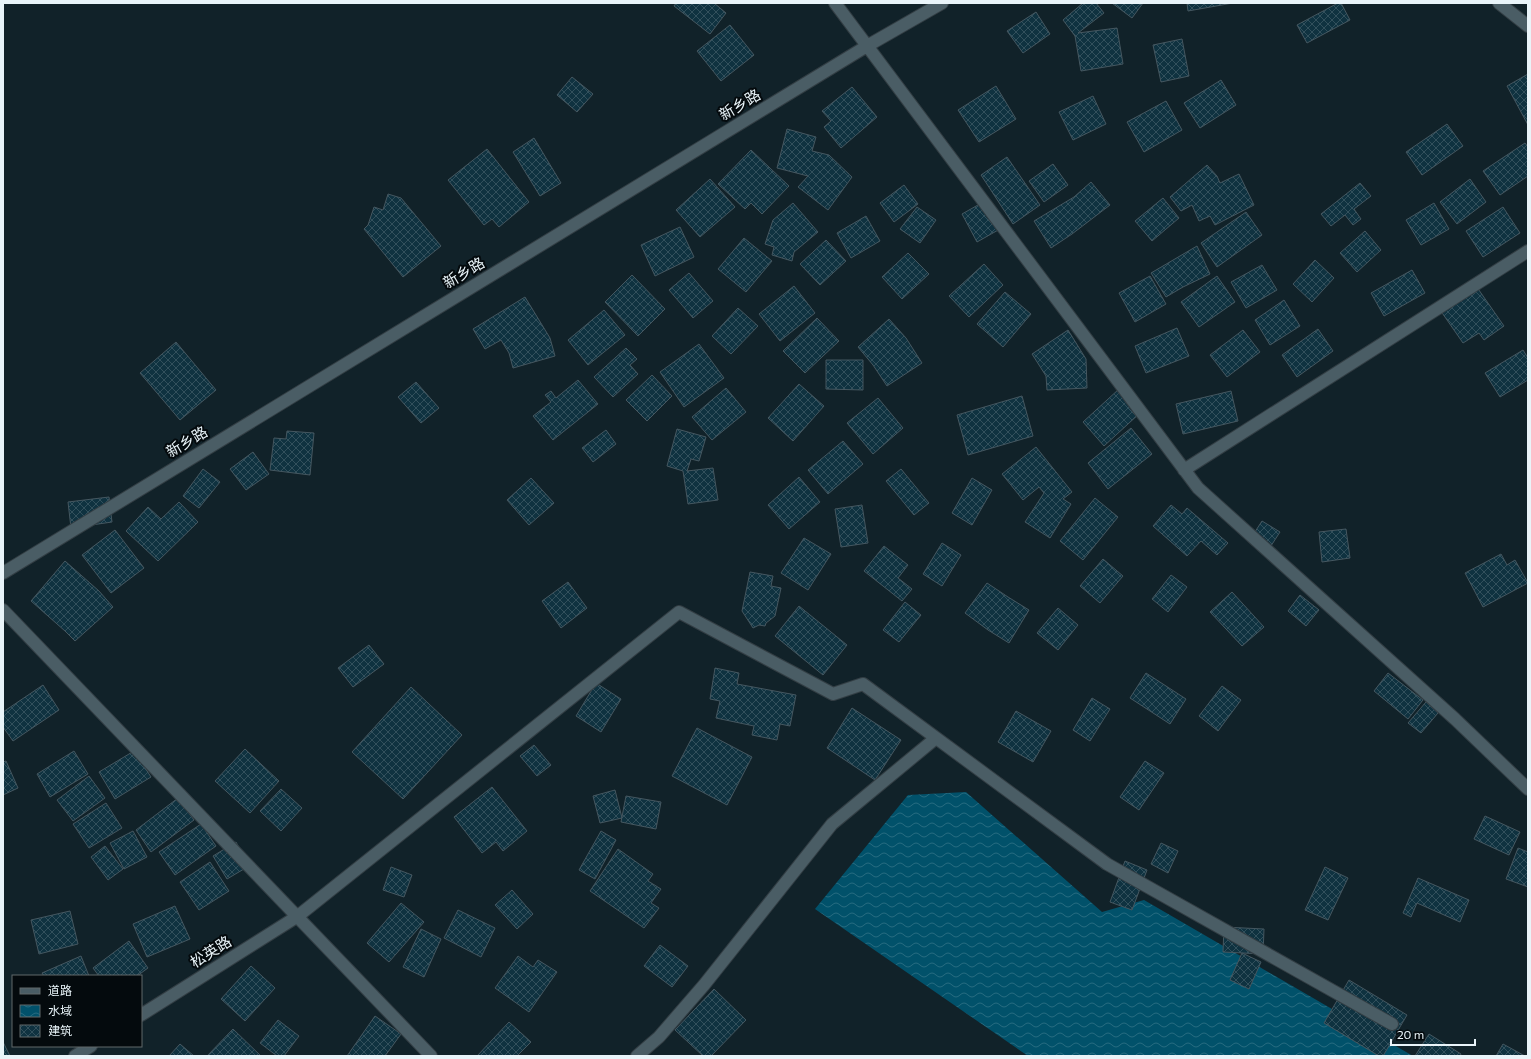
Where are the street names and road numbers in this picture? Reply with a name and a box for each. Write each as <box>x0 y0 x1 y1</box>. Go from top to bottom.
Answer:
street label: 新乡路 <box>716 85 763 123</box>
street label: 新乡路 <box>440 253 487 291</box>
street label: 新乡路 <box>163 422 210 460</box>
street label: 松英路 <box>187 932 234 971</box>

